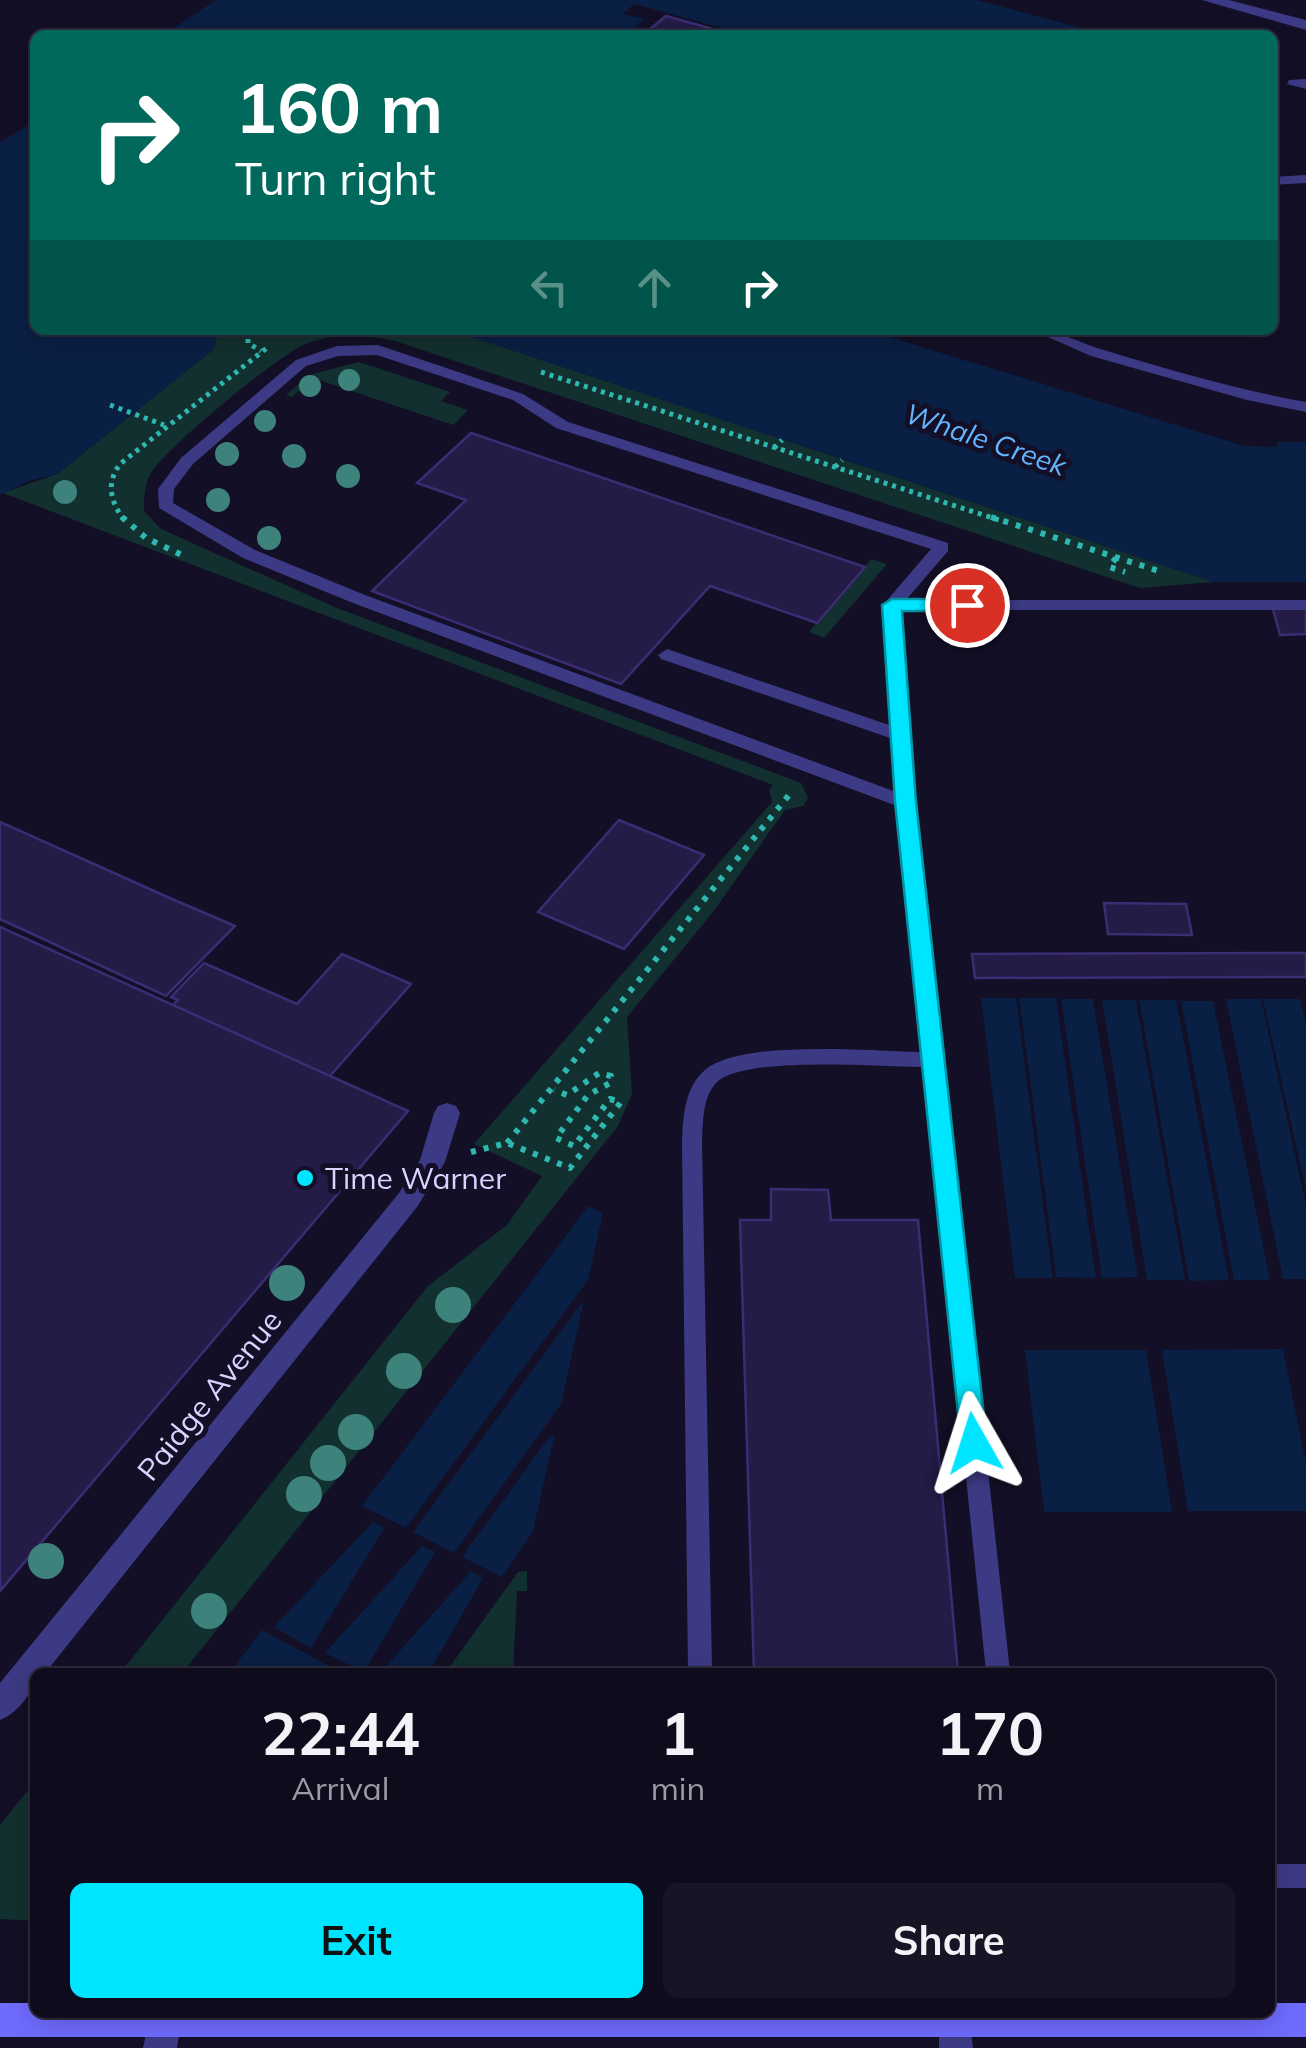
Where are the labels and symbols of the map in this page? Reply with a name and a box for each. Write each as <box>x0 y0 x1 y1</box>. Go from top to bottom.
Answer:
water label: Whale Creek <box>901 395 1072 483</box>
pin <box>925 563 1010 648</box>
place label: Time Warner <box>325 1159 506 1197</box>
marker: Time Warner <box>294 1167 316 1189</box>
street label: Paidge Avenue <box>129 1302 289 1488</box>
position arrow <box>922 1391 1026 1495</box>

